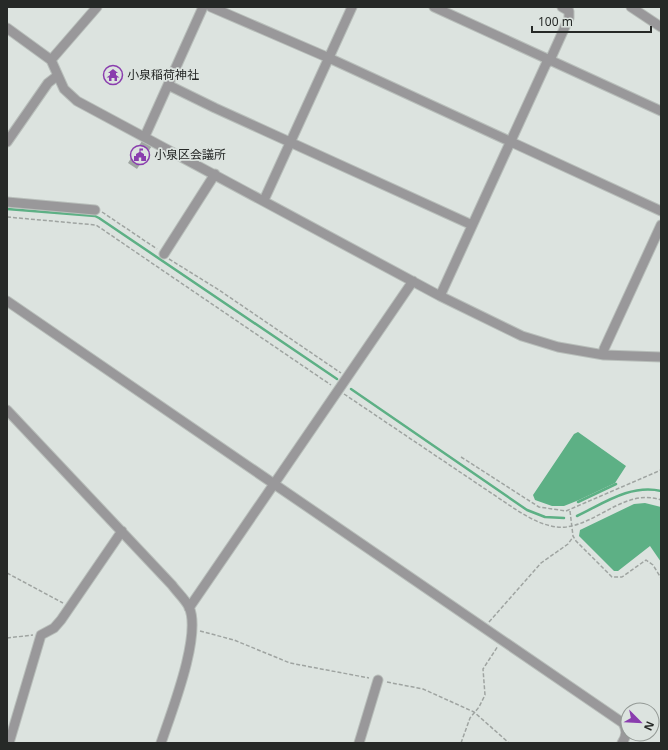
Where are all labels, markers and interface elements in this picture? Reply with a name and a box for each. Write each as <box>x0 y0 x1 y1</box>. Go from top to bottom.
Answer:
scale bar <box>532 8 651 34</box>
text: 100 m <box>538 13 573 30</box>
temple icon: 小泉稲荷神社 <box>102 64 124 86</box>
place label: 小泉稲荷神社 <box>127 66 199 83</box>
public building icon: 小泉区会議所 <box>129 144 151 166</box>
place label: 小泉区会議所 <box>154 146 226 163</box>
north arrow <box>620 702 660 742</box>
text: N <box>641 719 658 733</box>

